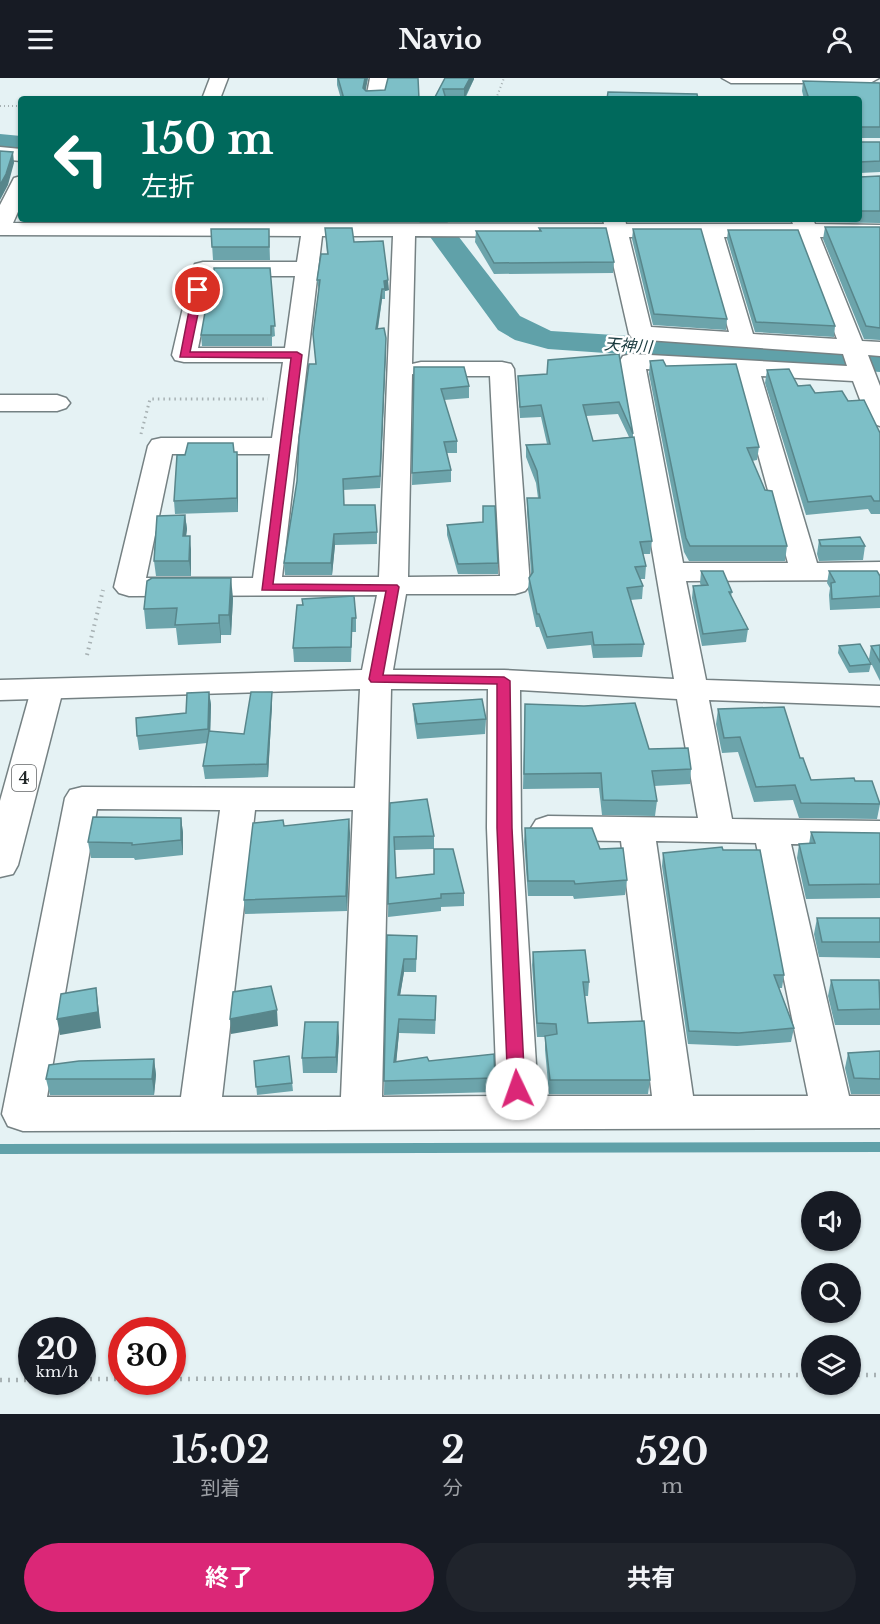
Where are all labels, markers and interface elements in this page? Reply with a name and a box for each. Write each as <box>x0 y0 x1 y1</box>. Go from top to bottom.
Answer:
icon: menu <box>24 23 57 56</box>
text: Navio <box>398 23 482 56</box>
icon: person <box>823 23 856 56</box>
text: 150 m <box>141 113 274 165</box>
icon: left <box>42 120 120 198</box>
text: 左折 <box>141 170 195 203</box>
pin <box>172 264 223 315</box>
icon: arrive <box>181 273 214 306</box>
water label: 天神川 <box>603 333 655 357</box>
road number: 4 <box>12 765 36 791</box>
position arrow <box>485 1057 549 1121</box>
map controls <box>801 1191 861 1395</box>
button: sound <box>801 1191 861 1251</box>
button: search <box>801 1263 861 1323</box>
speed limit sign: 30 <box>108 1317 186 1395</box>
text: 20 <box>36 1330 78 1367</box>
button: layers <box>801 1335 861 1395</box>
text: km/h <box>36 1362 78 1381</box>
text: 15:02 <box>172 1428 270 1473</box>
text: 2 <box>441 1428 465 1473</box>
text: 520 <box>636 1430 708 1475</box>
text: m <box>662 1474 683 1498</box>
text: 到着 <box>201 1476 241 1500</box>
text: 分 <box>443 1476 463 1500</box>
button: 終了 <box>24 1543 434 1612</box>
button: 共有 <box>446 1543 856 1612</box>

